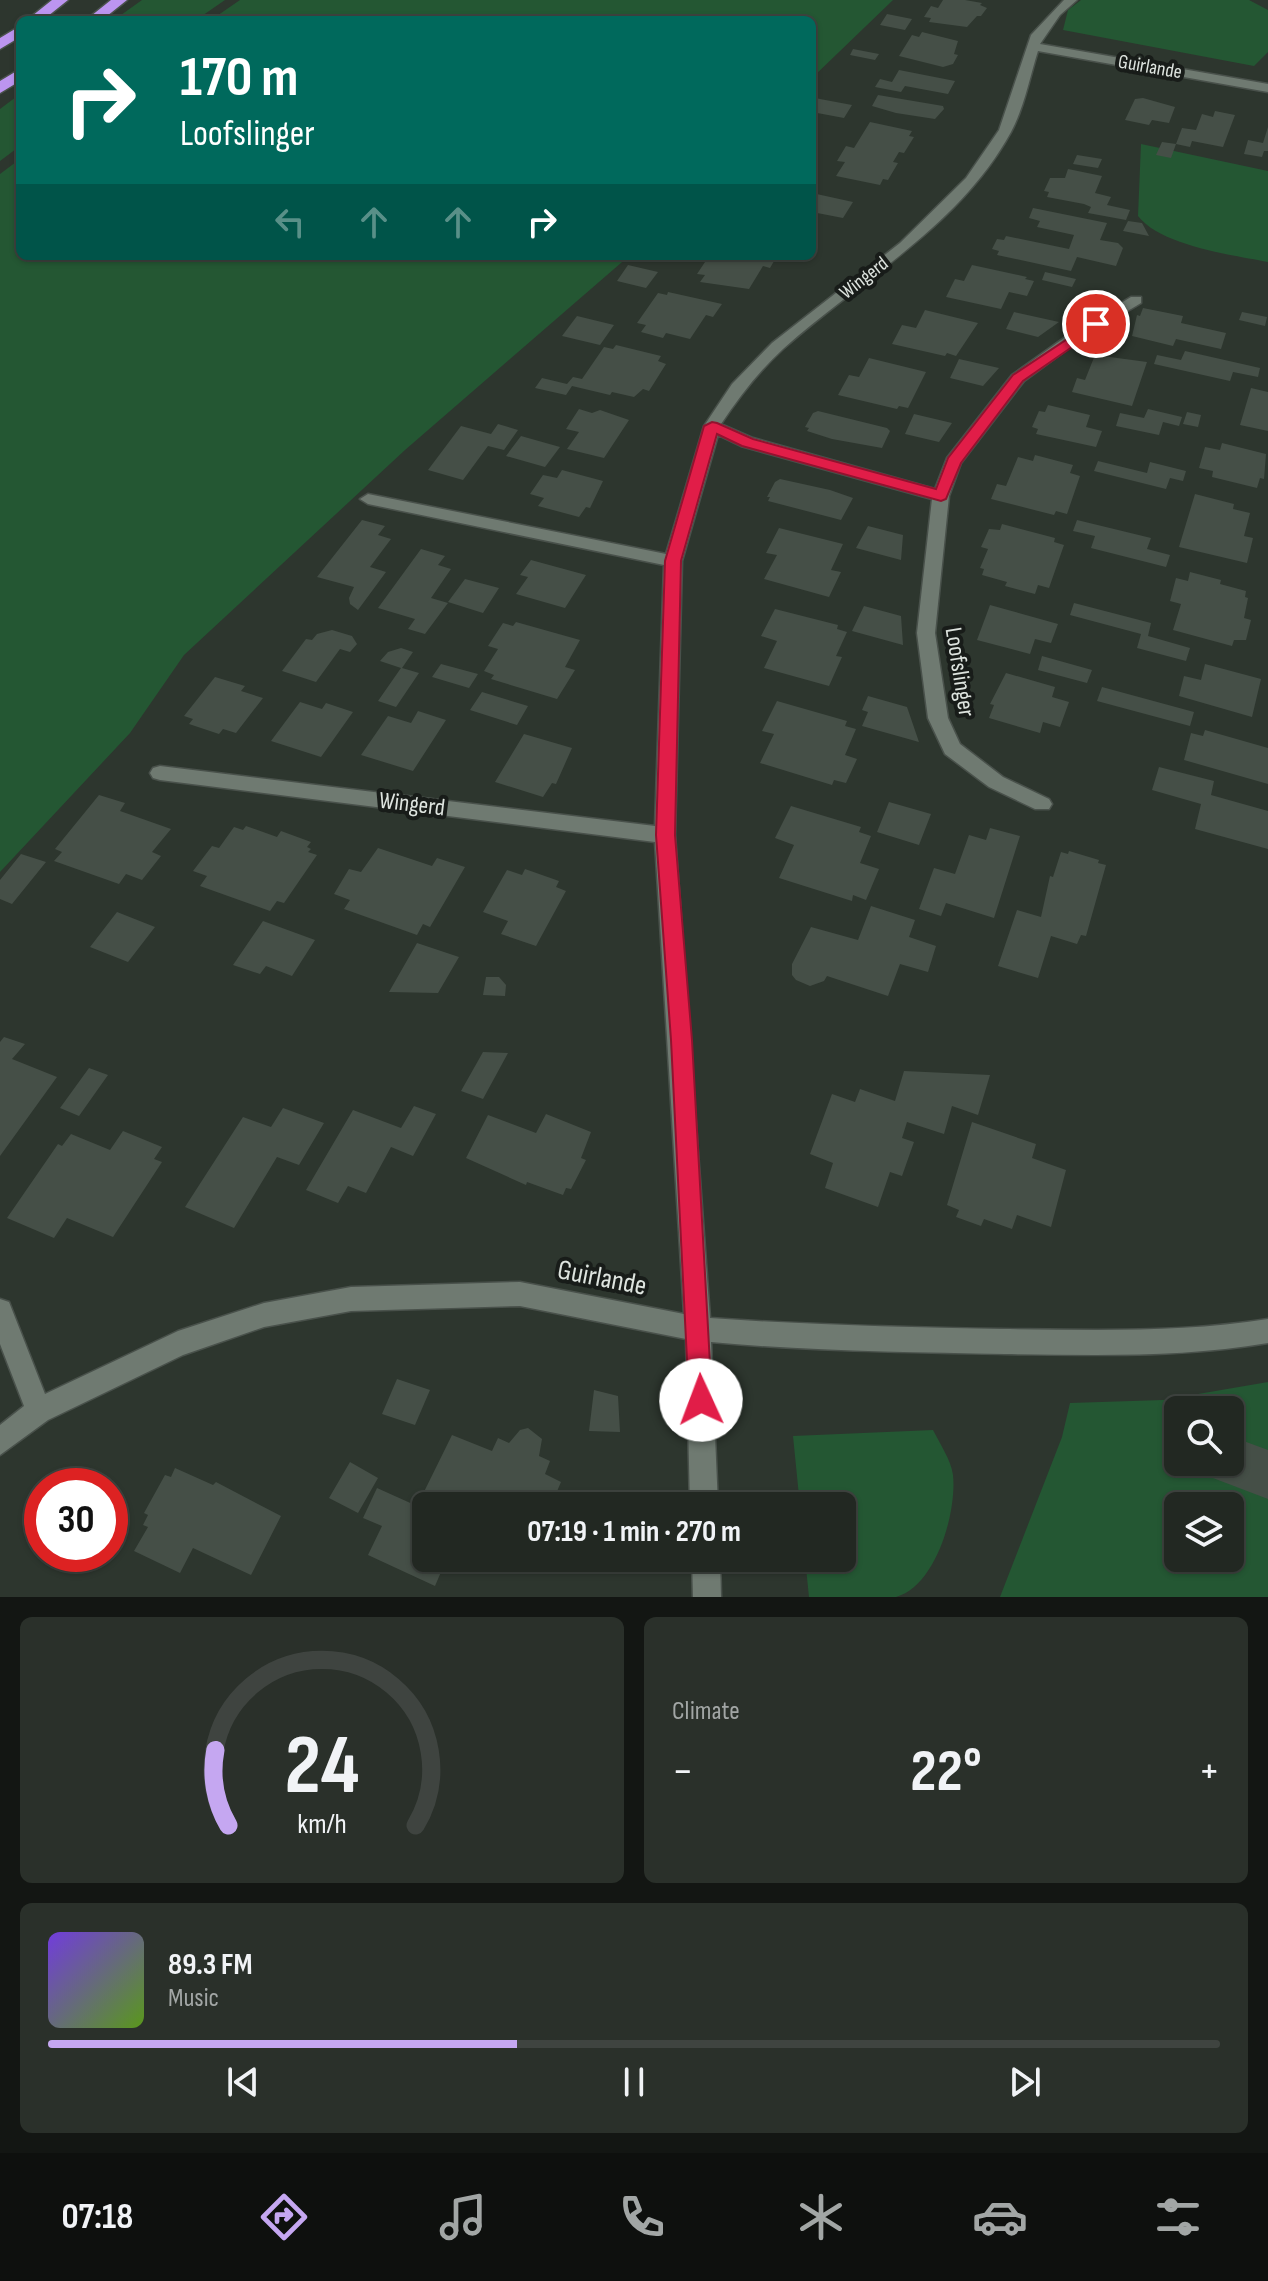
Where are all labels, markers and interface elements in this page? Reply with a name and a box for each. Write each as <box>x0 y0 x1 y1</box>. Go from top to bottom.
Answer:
text: 170 m <box>180 45 298 112</box>
icon: right <box>48 48 152 152</box>
street label: Guirlande <box>1116 50 1184 84</box>
text: Loofslinger <box>180 113 315 156</box>
icon: left <box>268 200 312 244</box>
icon: ahead <box>352 200 396 244</box>
icon: ahead <box>436 200 480 244</box>
icon: right <box>520 200 564 244</box>
street label: Wingerd <box>835 252 893 304</box>
pin <box>1062 290 1130 358</box>
icon: arrive <box>1074 302 1118 346</box>
street label: Loofslinger <box>939 625 981 719</box>
street label: Wingerd <box>377 786 447 822</box>
street label: Guirlande <box>555 1253 649 1303</box>
position arrow <box>659 1358 743 1442</box>
map controls <box>1164 1396 1244 1572</box>
button: search <box>1164 1396 1244 1476</box>
speed limit sign: 30 <box>24 1468 128 1572</box>
button: layers <box>1164 1492 1244 1572</box>
text: 07:19 · 1 min · 270 m <box>527 1514 741 1550</box>
text: Climate <box>672 1696 740 1727</box>
text: 24 <box>285 1717 359 1817</box>
text: 22° <box>910 1736 982 1808</box>
text: − <box>672 1745 694 1798</box>
text: + <box>1198 1745 1220 1798</box>
text: km/h <box>297 1807 347 1842</box>
text: 89.3 FM <box>168 1947 252 1983</box>
text: Music <box>168 1983 219 2014</box>
icon: previous <box>221 2060 265 2104</box>
icon: pause <box>612 2060 656 2104</box>
icon: next <box>1003 2060 1047 2104</box>
icon: directions <box>256 2189 312 2245</box>
icon: music <box>435 2189 491 2245</box>
icon: phone <box>614 2189 670 2245</box>
icon: climate <box>793 2189 849 2245</box>
icon: car <box>972 2189 1028 2245</box>
icon: filters <box>1150 2189 1206 2245</box>
text: 07:18 <box>61 2196 133 2239</box>

